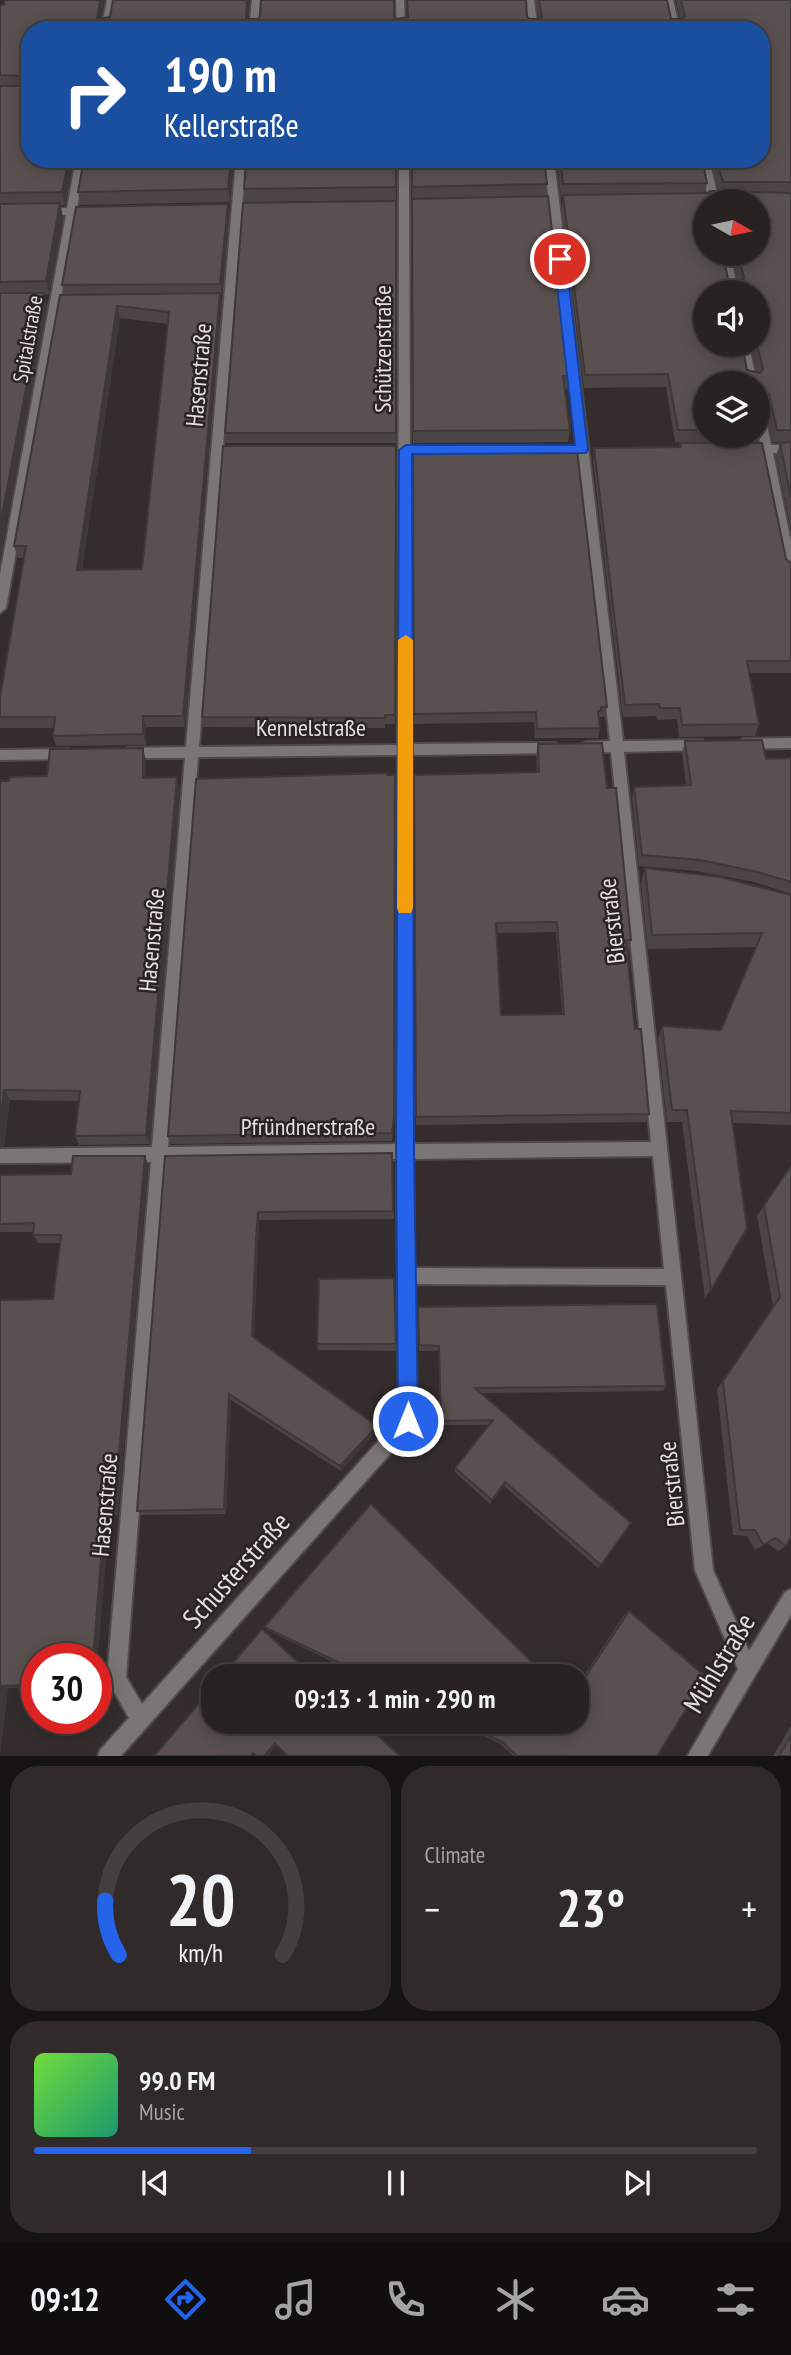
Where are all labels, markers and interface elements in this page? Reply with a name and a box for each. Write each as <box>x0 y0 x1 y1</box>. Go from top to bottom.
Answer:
text: 190 m <box>164 42 277 106</box>
icon: right <box>49 49 140 140</box>
text: Kellerstraße <box>164 104 299 146</box>
north arrow <box>693 189 770 266</box>
map controls <box>693 189 770 448</box>
pin <box>530 229 590 289</box>
icon: arrive <box>541 240 579 278</box>
button: sound <box>693 280 770 357</box>
street label: Schützenstraße <box>367 285 398 413</box>
street label: Spitalstraße <box>7 293 48 384</box>
street label: Hasenstraße <box>179 322 218 428</box>
button: layers <box>693 371 770 448</box>
street label: Kennelstraße <box>256 712 366 743</box>
street label: Bierstraße <box>592 877 631 965</box>
street label: Hasenstraße <box>132 887 171 993</box>
street label: Pfründnerstraße <box>241 1111 375 1142</box>
position arrow <box>371 1384 445 1458</box>
street label: Bierstraße <box>652 1440 691 1528</box>
street label: Hasenstraße <box>85 1452 124 1558</box>
street label: Schusterstraße <box>174 1504 298 1636</box>
street label: Mühlstraße <box>674 1606 763 1719</box>
speed limit sign: 30 <box>21 1643 112 1734</box>
text: 09:13 · 1 min · 290 m <box>295 1682 495 1715</box>
text: Climate <box>425 1840 485 1869</box>
text: 20 <box>165 1851 235 1945</box>
text: 23° <box>556 1874 625 1941</box>
text: − <box>425 1884 440 1933</box>
text: + <box>741 1884 757 1933</box>
text: km/h <box>178 1936 222 1968</box>
text: 99.0 FM <box>139 2064 215 2097</box>
text: Music <box>139 2097 185 2126</box>
icon: previous <box>136 2164 174 2202</box>
icon: pause <box>377 2164 415 2202</box>
icon: next <box>618 2164 656 2202</box>
icon: directions <box>161 2275 210 2324</box>
icon: music <box>271 2275 320 2324</box>
icon: phone <box>381 2275 430 2324</box>
icon: climate <box>491 2275 540 2324</box>
icon: car <box>601 2275 650 2324</box>
icon: filters <box>711 2275 760 2324</box>
text: 09:12 <box>31 2278 100 2320</box>

